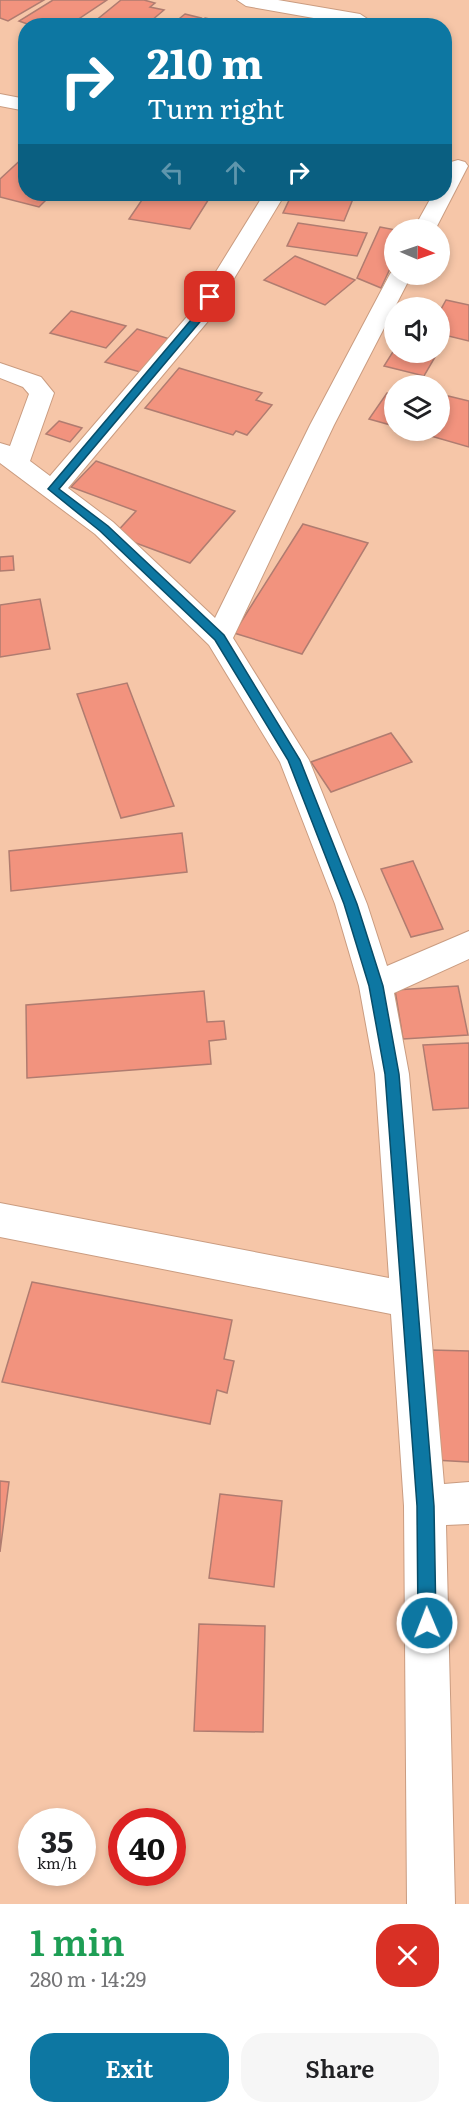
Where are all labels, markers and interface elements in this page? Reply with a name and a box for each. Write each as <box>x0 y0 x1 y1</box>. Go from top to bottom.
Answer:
text: 210 m <box>147 30 263 92</box>
icon: right <box>48 42 126 120</box>
text: Turn right <box>147 87 284 127</box>
icon: left <box>156 156 189 189</box>
icon: ahead <box>219 156 252 189</box>
icon: right <box>282 156 315 189</box>
north arrow <box>384 219 450 285</box>
map controls <box>384 219 450 441</box>
pin <box>184 271 235 322</box>
icon: arrive <box>193 280 226 313</box>
button: sound <box>384 297 450 363</box>
button: layers <box>384 375 450 441</box>
position arrow <box>395 1591 459 1655</box>
speed limit sign: 40 <box>108 1808 186 1886</box>
text: 35 <box>41 1818 73 1862</box>
text: km/h <box>37 1851 77 1874</box>
text: 1 min <box>30 1914 125 1967</box>
button: close <box>376 1924 439 1987</box>
text: 280 m · 14:29 <box>30 1963 146 1993</box>
button: Exit <box>30 2033 229 2102</box>
button: Share <box>241 2033 439 2102</box>

